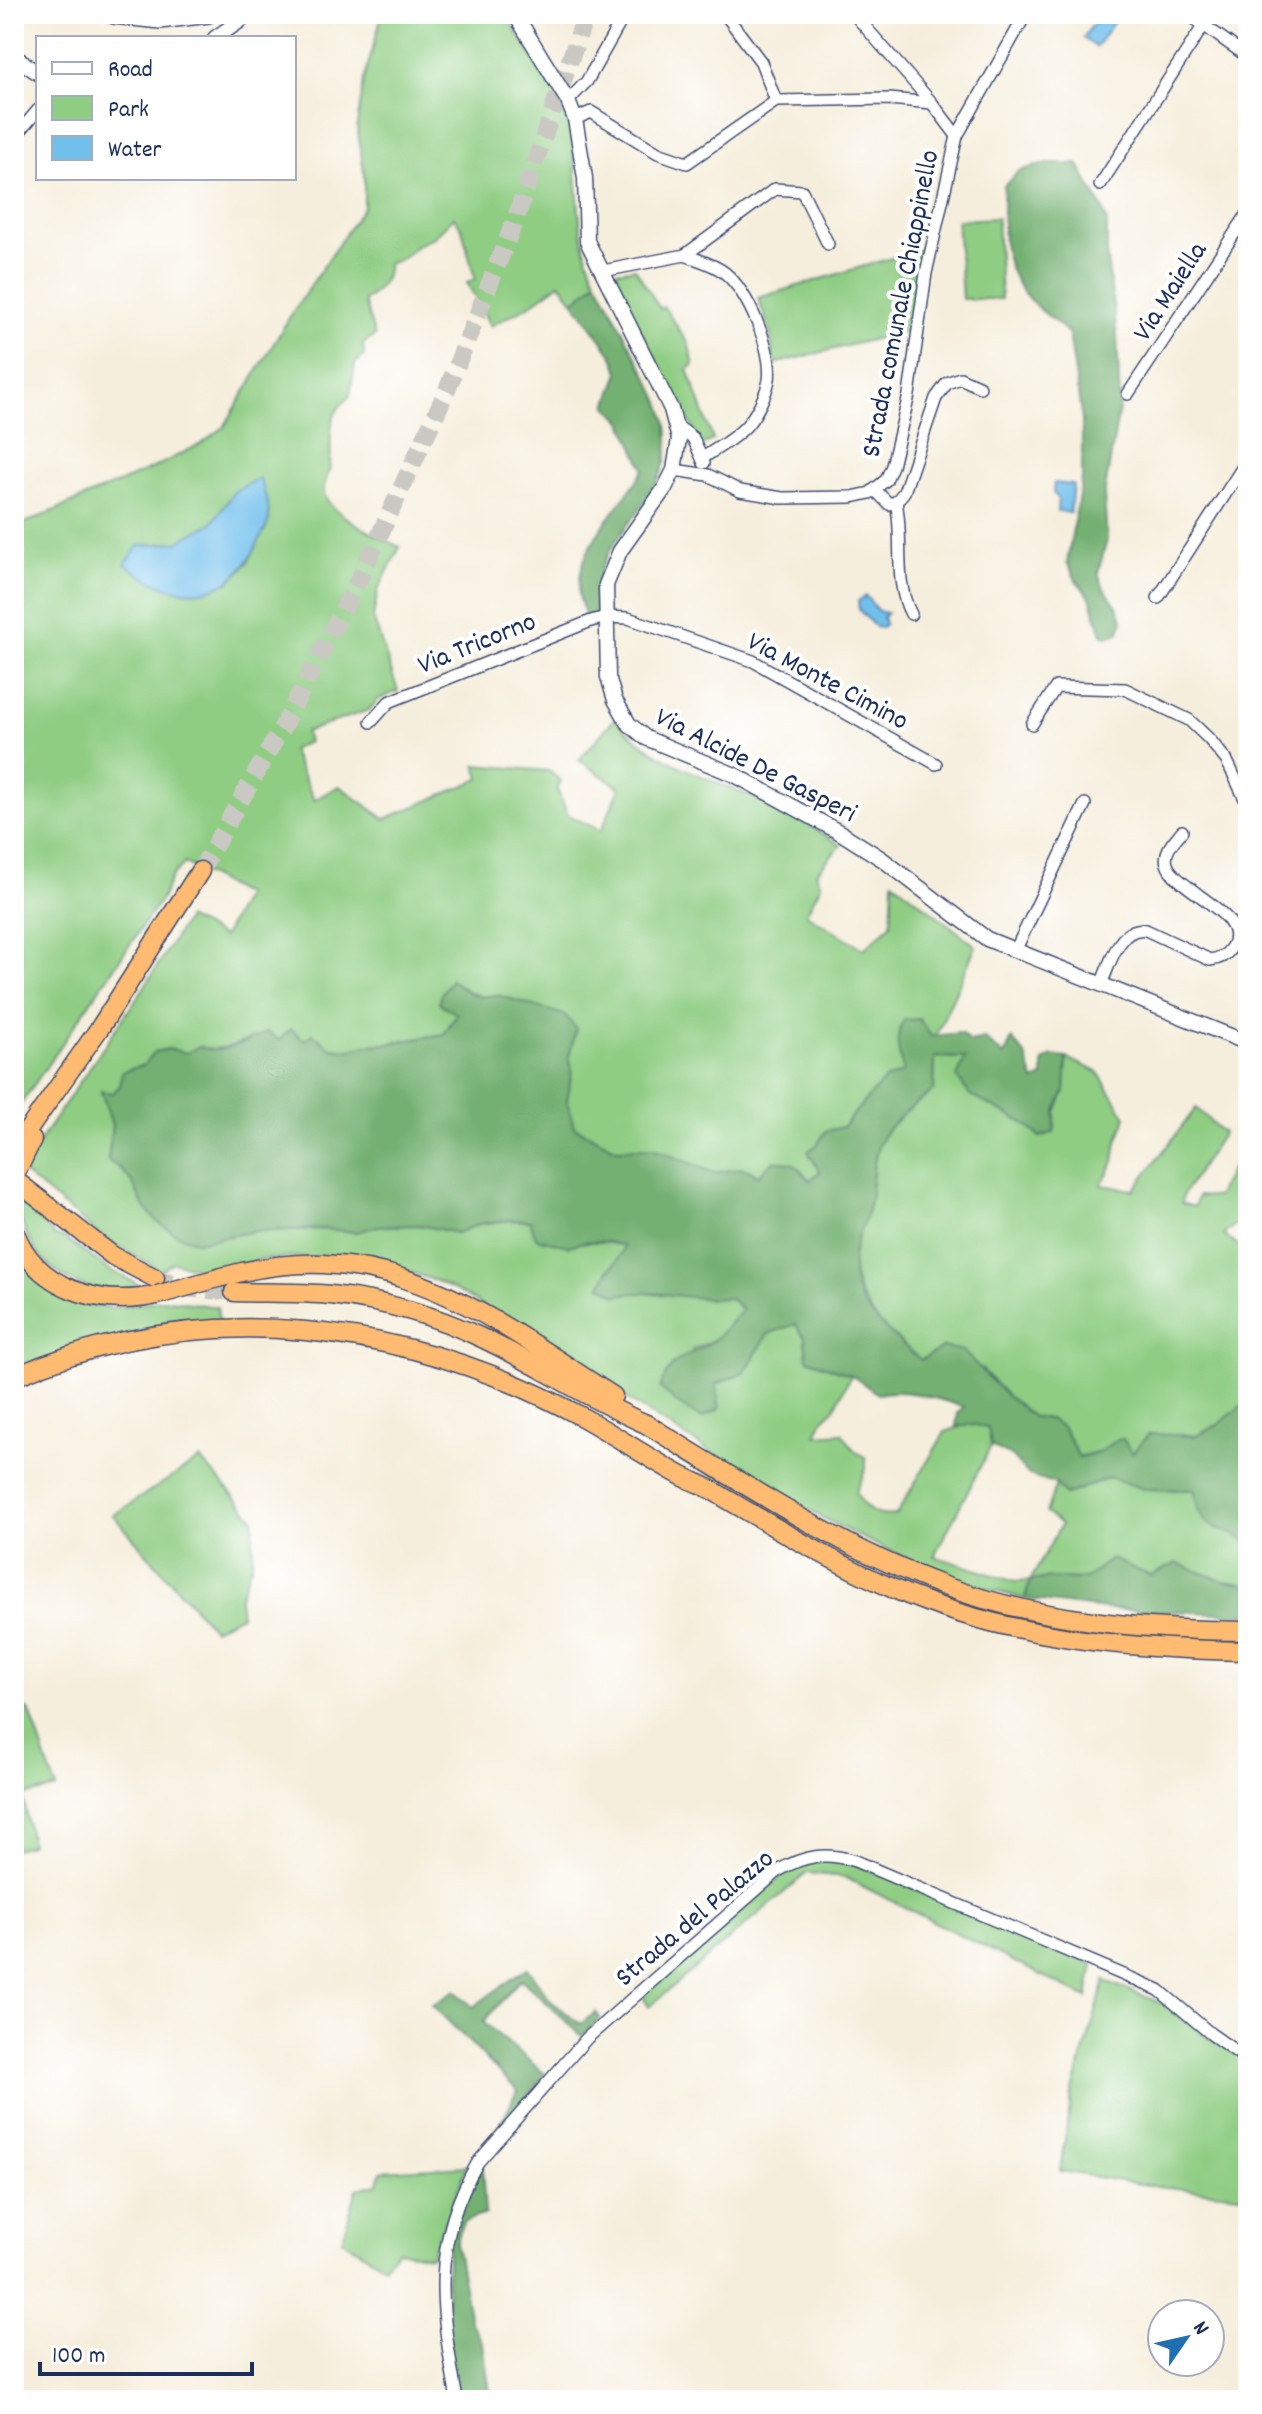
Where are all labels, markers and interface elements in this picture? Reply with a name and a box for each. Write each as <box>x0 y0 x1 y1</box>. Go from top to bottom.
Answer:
legend <box>36 36 296 180</box>
text: Road <box>108 54 153 88</box>
text: Park <box>108 94 149 128</box>
text: Water <box>108 134 161 168</box>
street label: Strada comunale Chiappinello <box>853 147 952 461</box>
street label: Via Maiella <box>1125 234 1220 350</box>
street label: Via Tricorno <box>413 604 543 687</box>
street label: Via Monte Cimino <box>739 624 915 743</box>
street label: Via Alcide De Gasperi <box>647 699 862 836</box>
street label: Strada del Palazzo <box>608 1841 784 1998</box>
north arrow <box>1146 2298 1226 2378</box>
text: N <box>1184 2316 1216 2342</box>
scale bar <box>40 2326 252 2376</box>
text: 100 m <box>52 2340 105 2374</box>

